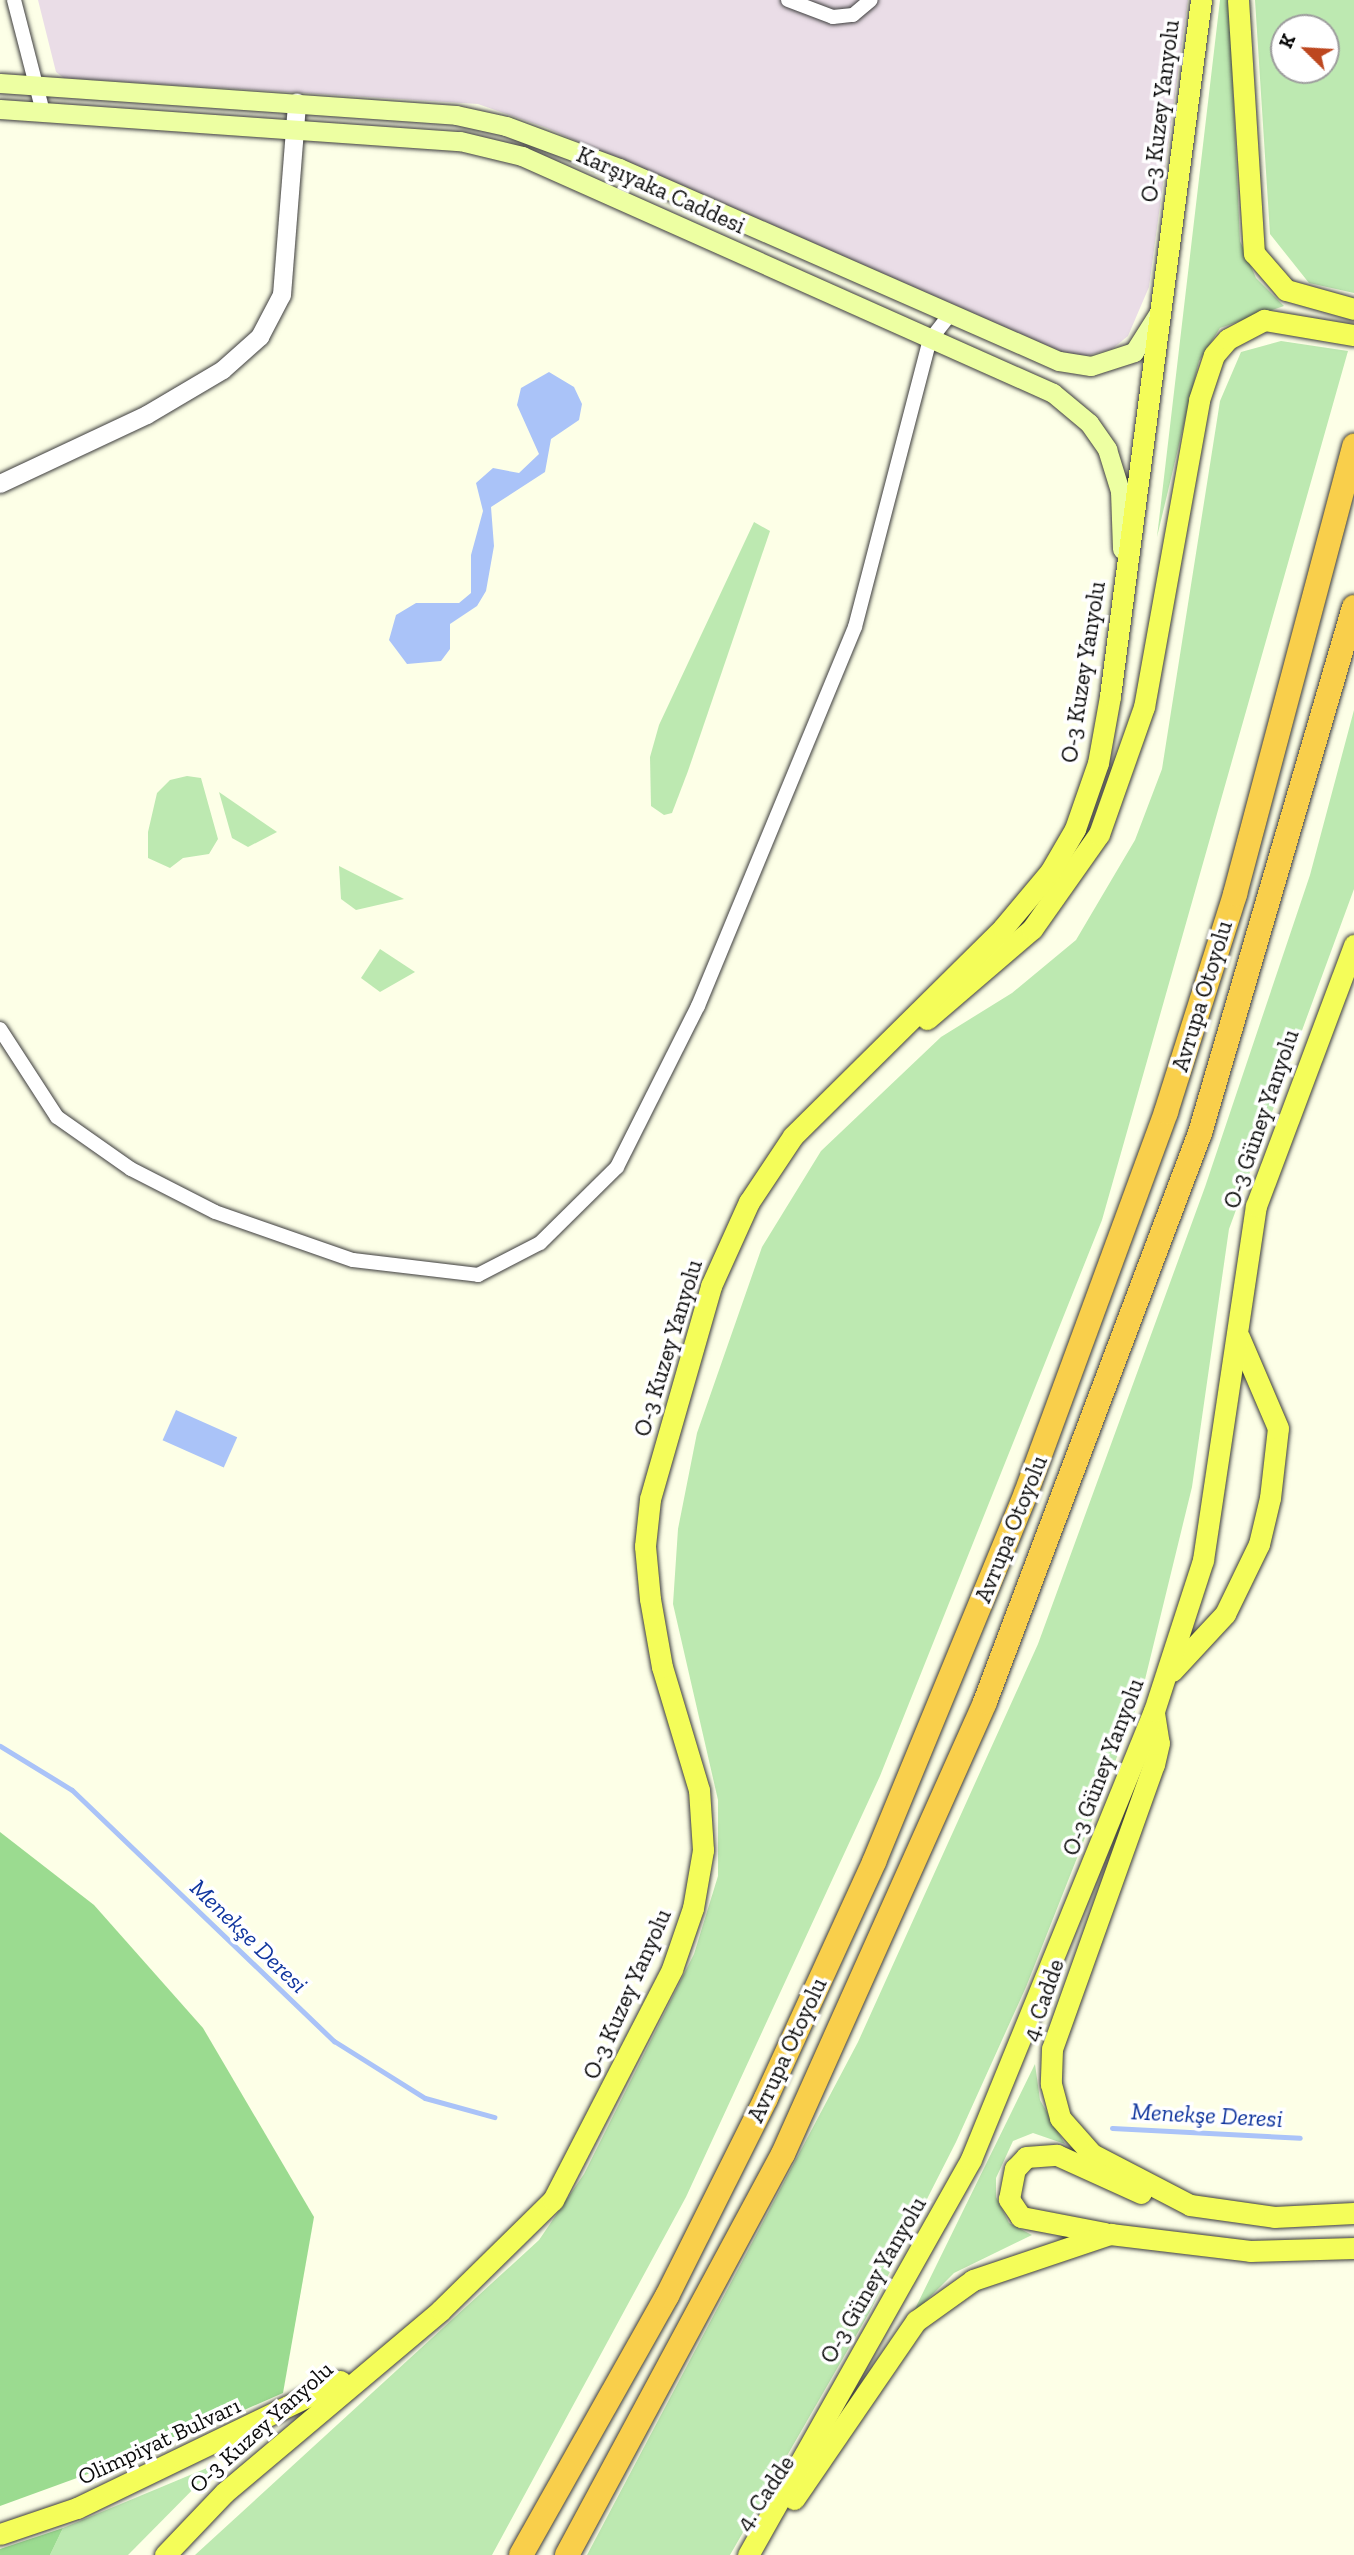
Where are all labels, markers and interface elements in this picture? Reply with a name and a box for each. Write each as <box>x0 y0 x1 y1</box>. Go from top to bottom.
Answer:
north arrow <box>1270 14 1340 84</box>
street label: O-3 Kuzey Yanyolu <box>1135 18 1185 204</box>
text: K <box>1274 31 1300 52</box>
street label: Karşıyaka Caddesi <box>573 140 749 240</box>
street label: O-3 Kuzey Yanyolu <box>1055 579 1111 765</box>
street label: Avrupa Otoyolu <box>1166 917 1238 1075</box>
street label: O-3 Güney Yanyolu <box>1217 1025 1305 1213</box>
street label: O-3 Kuzey Yanyolu <box>628 1256 708 1440</box>
street label: Avrupa Otoyolu <box>969 1451 1053 1607</box>
street label: O-3 Güney Yanyolu <box>1056 1674 1150 1860</box>
water label: Menekşe Deresi <box>184 1873 314 1999</box>
street label: O-3 Kuzey Yanyolu <box>577 1904 677 2084</box>
street label: 4. Cadde <box>1016 1956 1070 2044</box>
street label: Avrupa Otoyolu <box>742 1973 832 2127</box>
water label: Menekşe Deresi <box>1130 2097 1284 2133</box>
street label: O-3 Güney Yanyolu <box>814 2191 932 2369</box>
street label: O-3 Kuzey Yanyolu <box>183 2355 339 2499</box>
street label: Olimpiyat Bulvarı <box>73 2391 245 2491</box>
street label: 4. Cadde <box>730 2450 800 2536</box>

